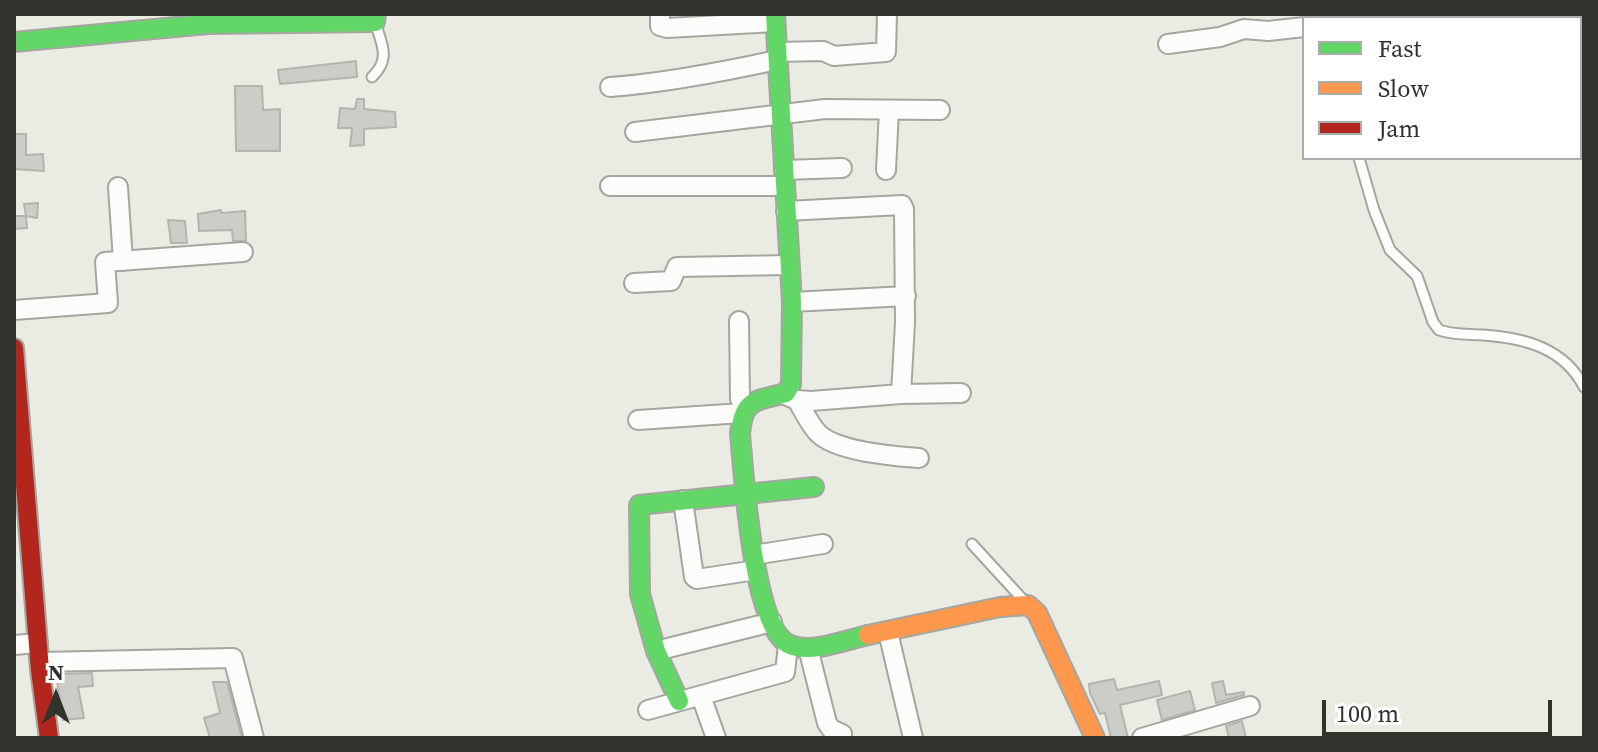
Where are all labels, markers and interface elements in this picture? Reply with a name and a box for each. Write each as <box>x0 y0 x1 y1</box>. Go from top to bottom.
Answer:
legend <box>1302 16 1582 160</box>
text: Fast <box>1378 32 1421 65</box>
text: Slow <box>1378 72 1429 105</box>
text: Jam <box>1378 112 1420 145</box>
north arrow <box>16 656 96 736</box>
text: N <box>48 657 64 687</box>
scale bar <box>1326 684 1556 734</box>
text: 100 m <box>1336 697 1399 730</box>

